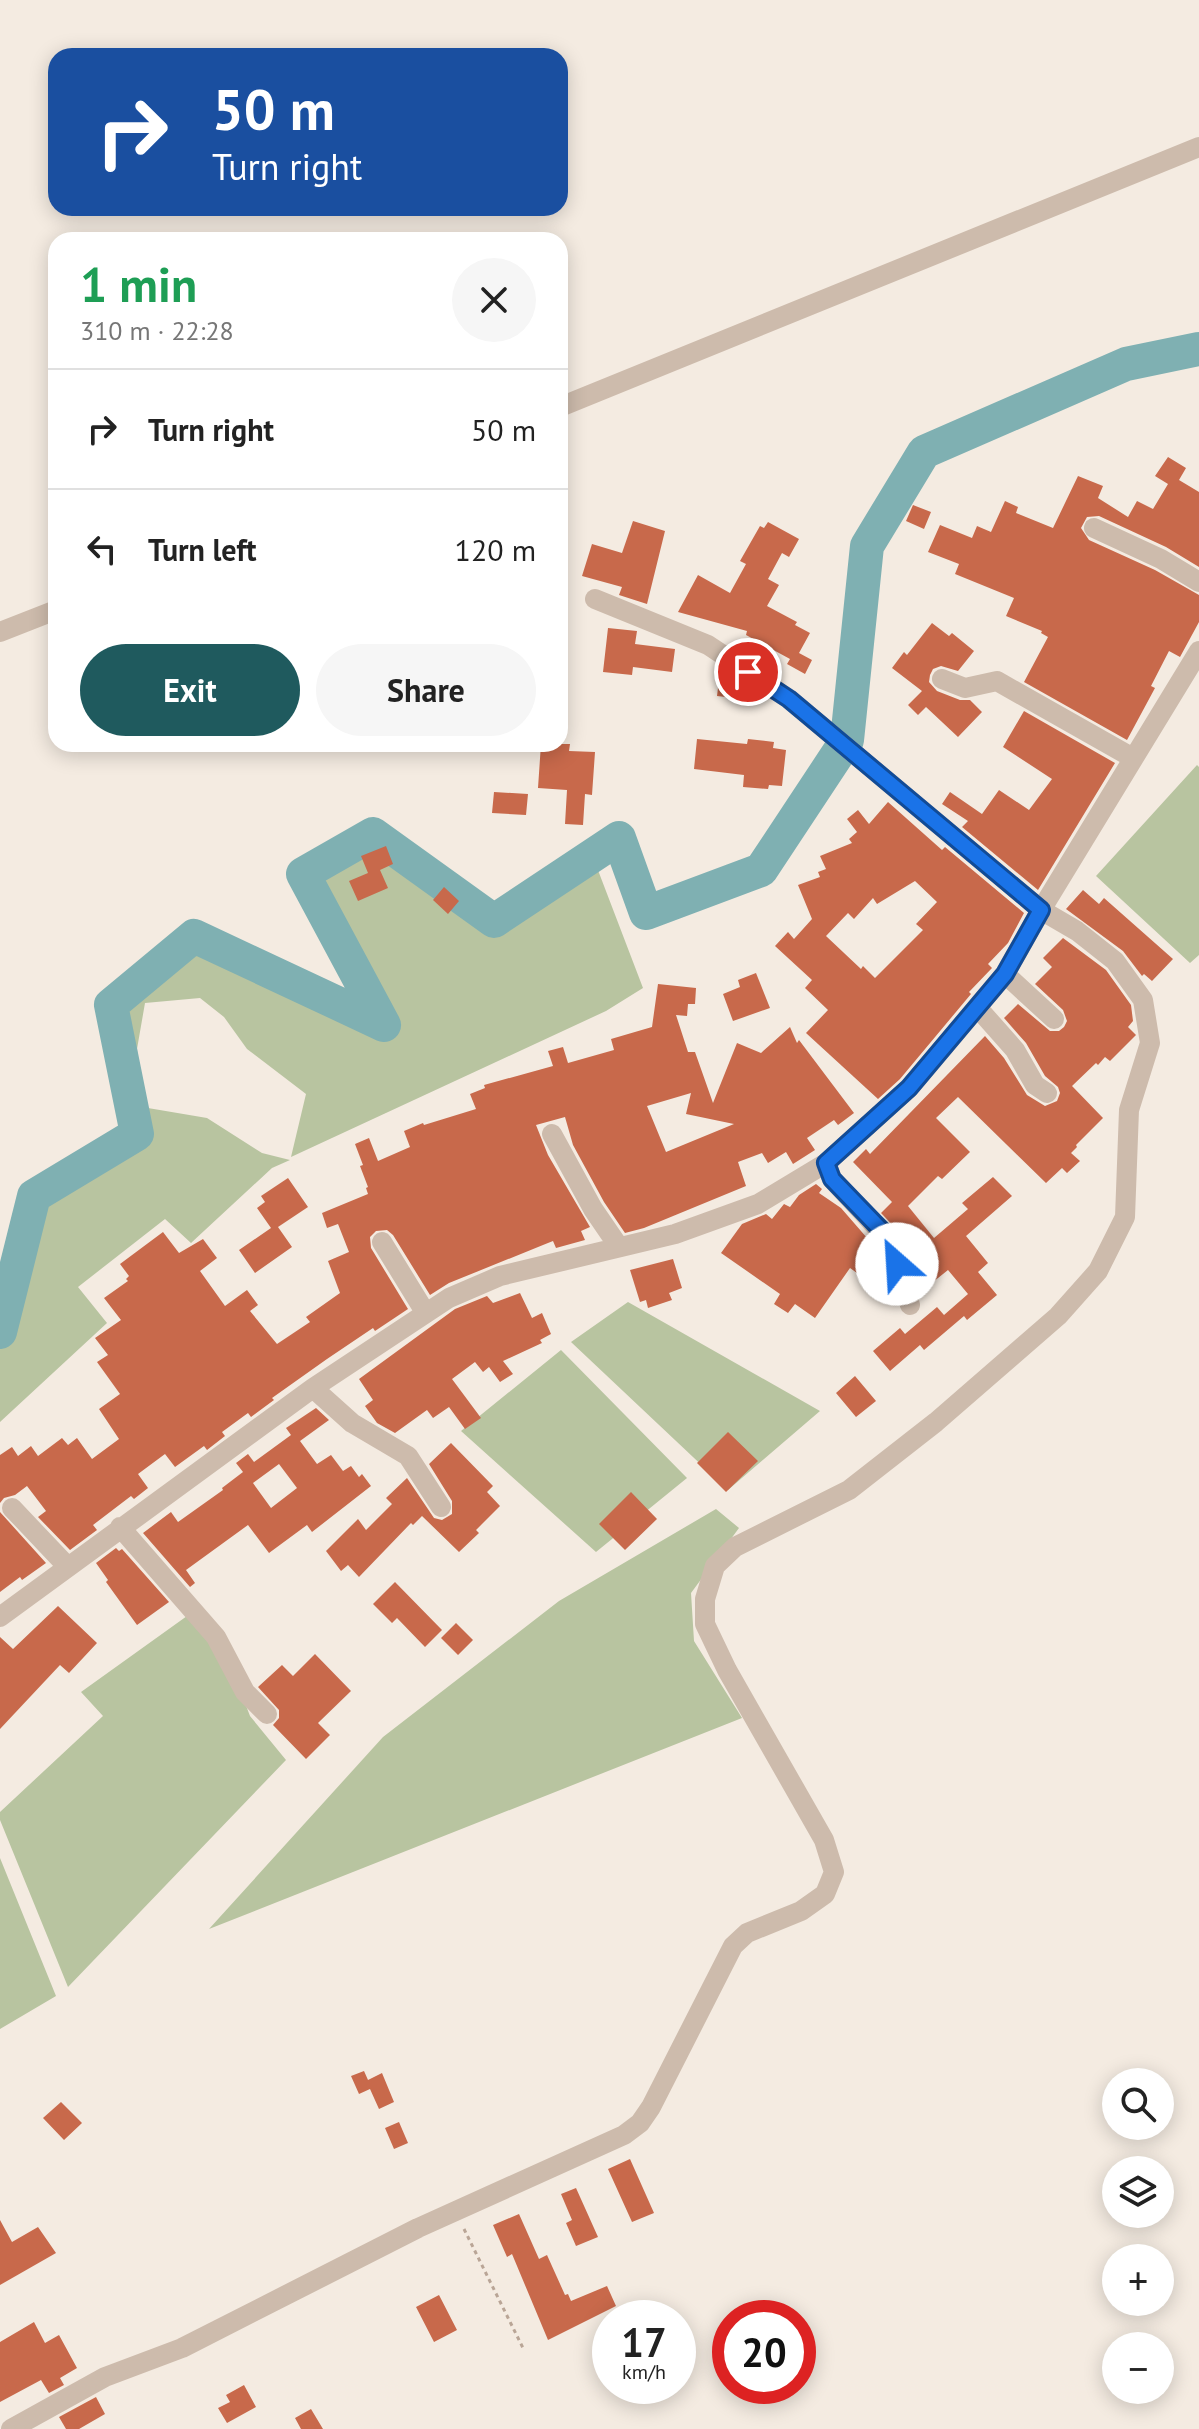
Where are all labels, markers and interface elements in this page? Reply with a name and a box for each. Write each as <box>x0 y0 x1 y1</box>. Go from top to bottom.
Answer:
text: 50 m <box>212 73 335 145</box>
icon: right <box>80 80 184 184</box>
text: Turn right <box>212 143 362 190</box>
text: 1 min <box>80 253 197 315</box>
button: close <box>452 258 536 342</box>
text: 310 m · 22:28 <box>80 314 234 347</box>
icon: right <box>80 407 124 451</box>
text: Turn right <box>148 410 274 449</box>
text: 50 m <box>471 410 536 449</box>
icon: left <box>80 527 124 571</box>
text: Turn left <box>148 530 256 569</box>
text: 120 m <box>455 530 536 569</box>
pin <box>714 638 782 706</box>
button: Exit <box>80 644 300 736</box>
button: Share <box>316 644 536 736</box>
icon: arrive <box>726 650 770 694</box>
position arrow <box>855 1222 939 1306</box>
map controls <box>1102 2068 1174 2404</box>
button: search <box>1102 2068 1174 2140</box>
button: layers <box>1102 2156 1174 2228</box>
button: + <box>1102 2244 1174 2316</box>
speed limit sign: 20 <box>712 2300 816 2404</box>
text: 17 <box>621 2316 667 2368</box>
button: − <box>1102 2332 1174 2404</box>
text: km/h <box>622 2359 666 2385</box>

